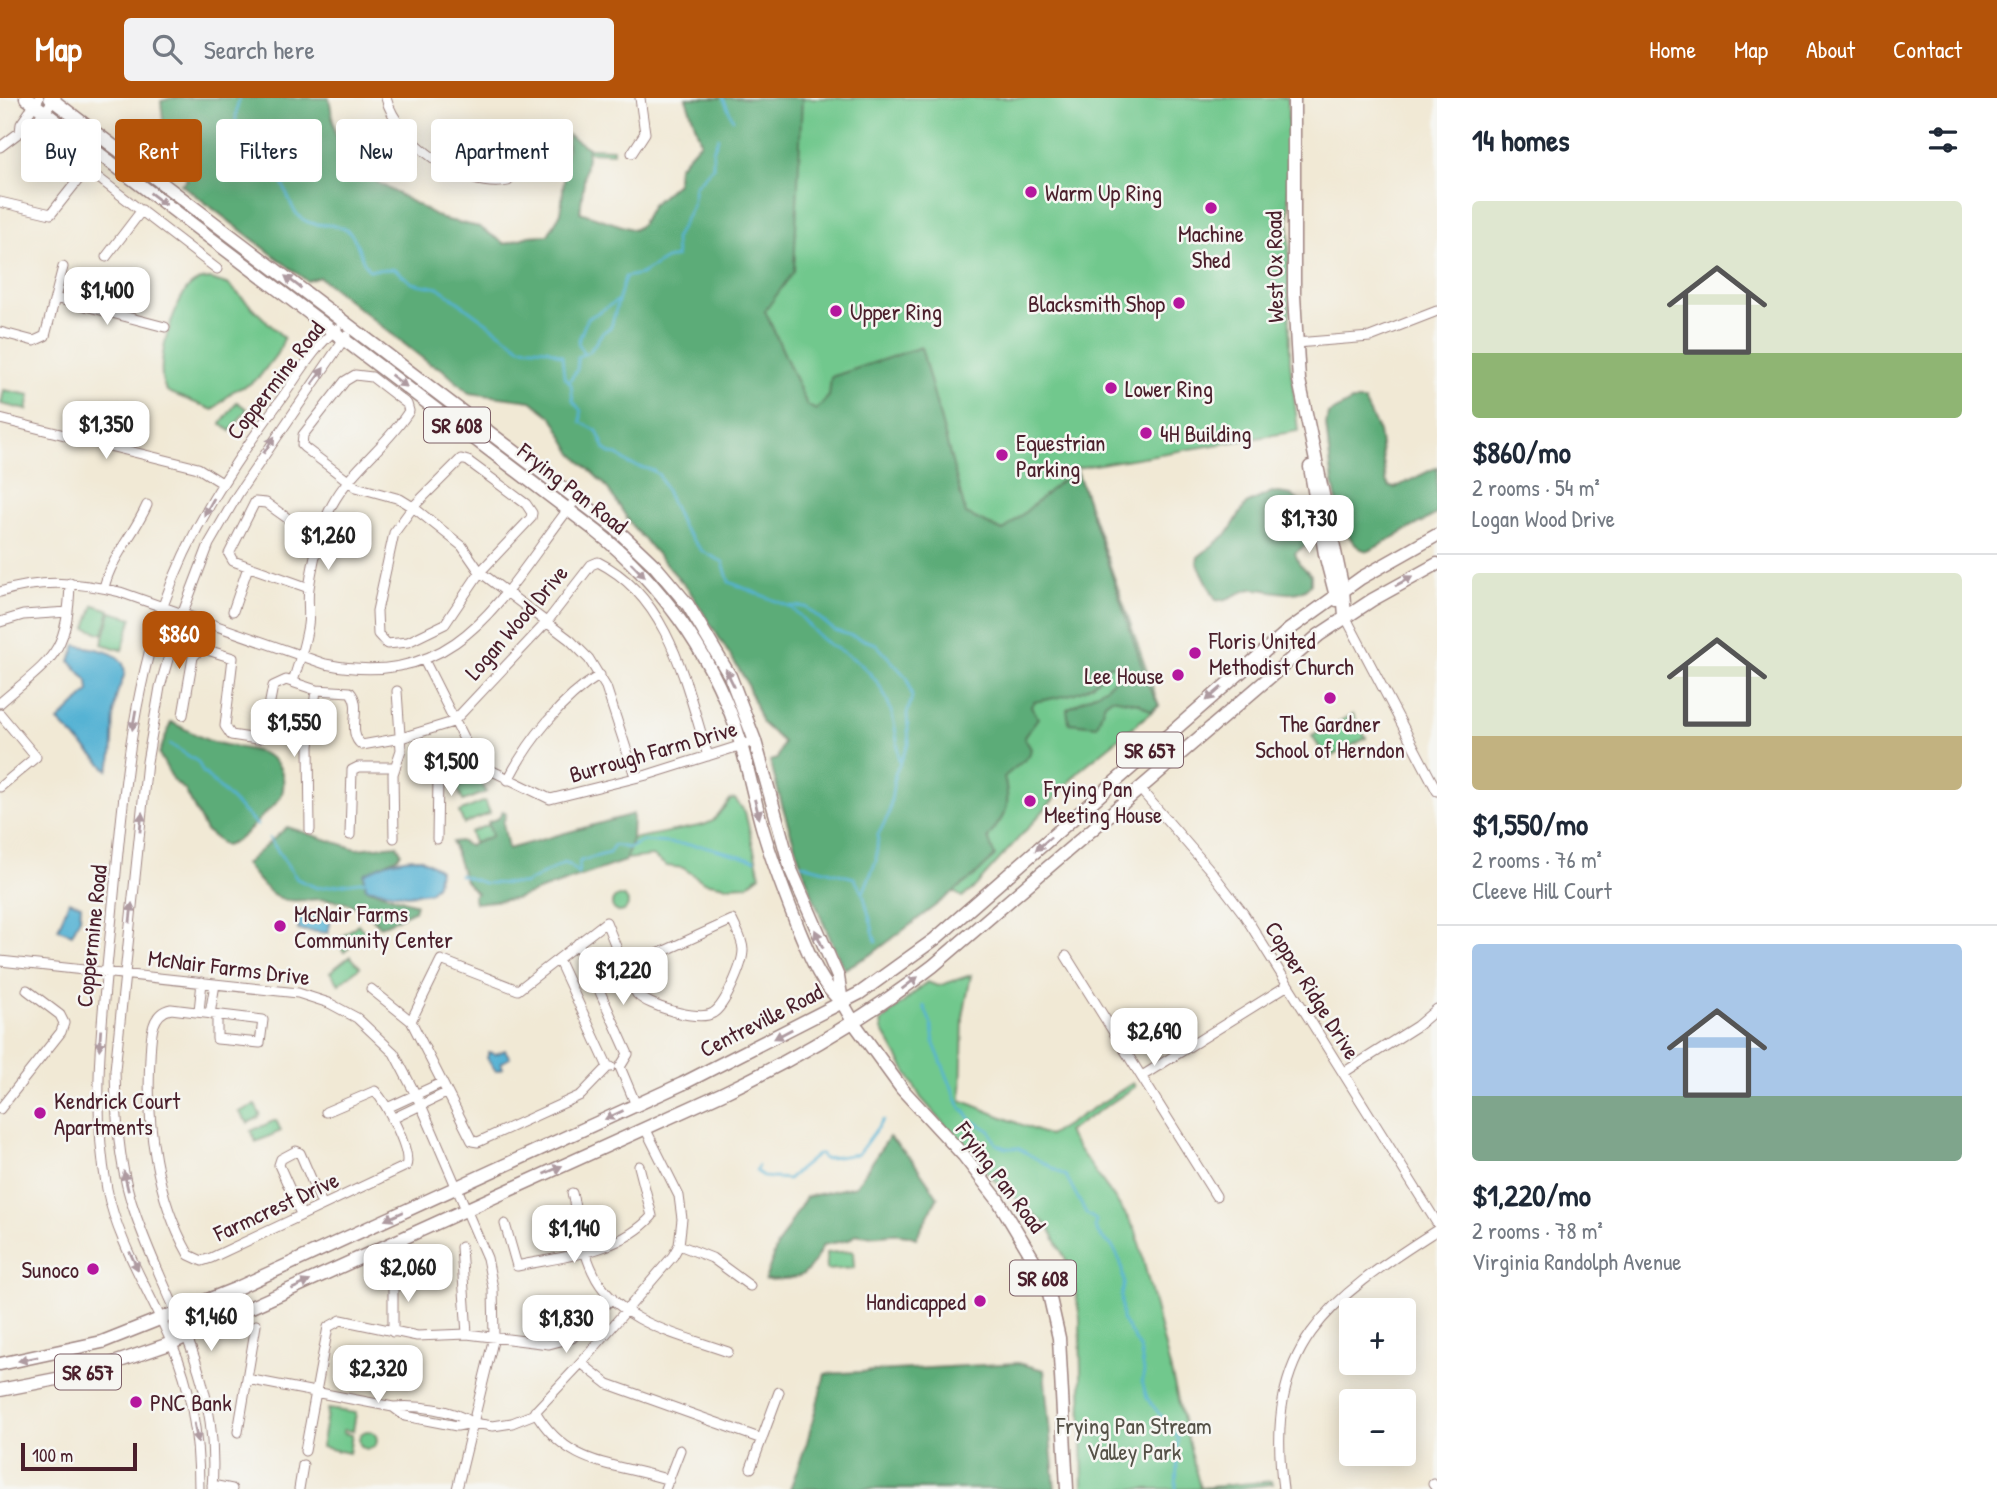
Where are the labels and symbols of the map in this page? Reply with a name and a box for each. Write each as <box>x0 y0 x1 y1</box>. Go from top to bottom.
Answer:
place label: Warm Up Ring <box>1045 177 1162 208</box>
marker: Warm Up Ring <box>1023 184 1039 200</box>
one-way arrow <box>149 191 167 206</box>
marker: Machine Shed <box>1203 200 1219 216</box>
street label: West Ox Road <box>1258 211 1290 323</box>
place label: Machine Shed <box>1178 218 1244 275</box>
pin: $1,400 <box>50 268 164 327</box>
one-way arrow <box>284 276 302 290</box>
place label: Blacksmith Shop <box>1028 288 1165 319</box>
marker: Blacksmith Shop <box>1171 295 1187 311</box>
place label: Upper Ring <box>850 296 942 327</box>
marker: Upper Ring <box>828 303 844 319</box>
street label: Coppermine Road <box>219 314 331 446</box>
one-way arrow <box>311 367 325 385</box>
place label: Lower Ring <box>1125 373 1213 404</box>
one-way arrow <box>390 374 408 389</box>
marker: Lower Ring <box>1103 380 1119 396</box>
pin: $1,350 <box>49 402 163 461</box>
road number: SR 608 <box>424 408 490 442</box>
place label: 4H Building <box>1160 418 1252 449</box>
marker: 4H Building <box>1138 425 1154 441</box>
place label: Equestrian Parking <box>1016 427 1105 484</box>
street label: Frying Pan Road <box>511 435 634 541</box>
one-way arrow <box>262 436 276 454</box>
marker: Equestrian Parking <box>994 447 1010 463</box>
pin: $1,730 <box>1252 496 1366 555</box>
one-way arrow <box>203 497 215 516</box>
pin: $1,260 <box>271 512 385 572</box>
street label: Logan Wood Drive <box>457 558 575 686</box>
one-way arrow <box>630 561 646 578</box>
one-way arrow <box>1394 575 1414 587</box>
pin: $860 <box>138 612 220 671</box>
place label: Floris United Methodist Church <box>1208 625 1354 682</box>
marker: Floris United Methodist Church <box>1187 645 1203 661</box>
place label: Lee House <box>1085 660 1164 691</box>
marker: Lee House <box>1170 667 1186 683</box>
one-way arrow <box>725 668 736 688</box>
one-way arrow <box>1206 686 1223 702</box>
marker: The Gardner School of Herndon <box>1322 690 1338 706</box>
pin: $1,550 <box>237 700 351 759</box>
place label: The Gardner School of Herndon <box>1255 708 1405 765</box>
one-way arrow <box>128 709 139 731</box>
street label: Burrough Farm Drive <box>566 712 740 790</box>
road number: SR 657 <box>1117 732 1183 768</box>
pin: $1,500 <box>394 738 508 798</box>
place label: Frying Pan Meeting House <box>1043 773 1162 830</box>
marker: Frying Pan Meeting House <box>1022 793 1038 809</box>
one-way arrow <box>752 798 763 820</box>
one-way arrow <box>136 811 147 833</box>
one-way arrow <box>1034 836 1052 852</box>
street label: Coppermine Road <box>68 863 114 1009</box>
place label: McNair Farms Community Center <box>294 898 453 955</box>
one-way arrow <box>126 902 137 924</box>
street label: Copper Ridge Drive <box>1258 915 1368 1065</box>
marker: McNair Farms Community Center <box>272 918 288 934</box>
one-way arrow <box>813 928 824 949</box>
street label: McNair Farms Drive <box>146 942 312 992</box>
pin: $1,220 <box>566 948 680 1007</box>
street label: Centreville Road <box>694 976 828 1064</box>
one-way arrow <box>901 977 919 991</box>
pin: $2,690 <box>1097 1009 1211 1068</box>
one-way arrow <box>772 1028 792 1040</box>
one-way arrow <box>95 1029 106 1051</box>
place label: Kendrick Court Apartments <box>54 1085 181 1142</box>
marker: Kendrick Court Apartments <box>32 1105 48 1121</box>
one-way arrow <box>604 1109 624 1121</box>
street label: Frying Pan Road <box>948 1114 1053 1239</box>
street label: Farmcrest Drive <box>208 1164 343 1249</box>
one-way arrow <box>543 1164 563 1176</box>
one-way arrow <box>120 1170 131 1192</box>
pin: $1,140 <box>517 1206 631 1265</box>
one-way arrow <box>384 1211 404 1222</box>
pin: $2,060 <box>351 1244 465 1304</box>
one-way arrow <box>128 1251 140 1271</box>
place label: Sunoco <box>21 1254 79 1285</box>
road number: SR 608 <box>1010 1260 1076 1296</box>
marker: Sunoco <box>85 1261 101 1277</box>
one-way arrow <box>291 1279 312 1290</box>
place label: Handicapped <box>866 1286 966 1317</box>
marker: Handicapped <box>972 1293 988 1309</box>
pin: $1,460 <box>154 1294 268 1353</box>
pin: $1,830 <box>509 1296 623 1355</box>
pin: $2,320 <box>321 1346 435 1405</box>
one-way arrow <box>17 1354 39 1365</box>
road number: SR 657 <box>55 1354 121 1390</box>
place label: PNC Bank <box>150 1387 232 1418</box>
marker: PNC Bank <box>128 1394 144 1410</box>
park label: Frying Pan Stream Valley Park <box>1055 1410 1212 1467</box>
one-way arrow <box>191 1422 202 1444</box>
scale bar <box>21 1440 136 1472</box>

